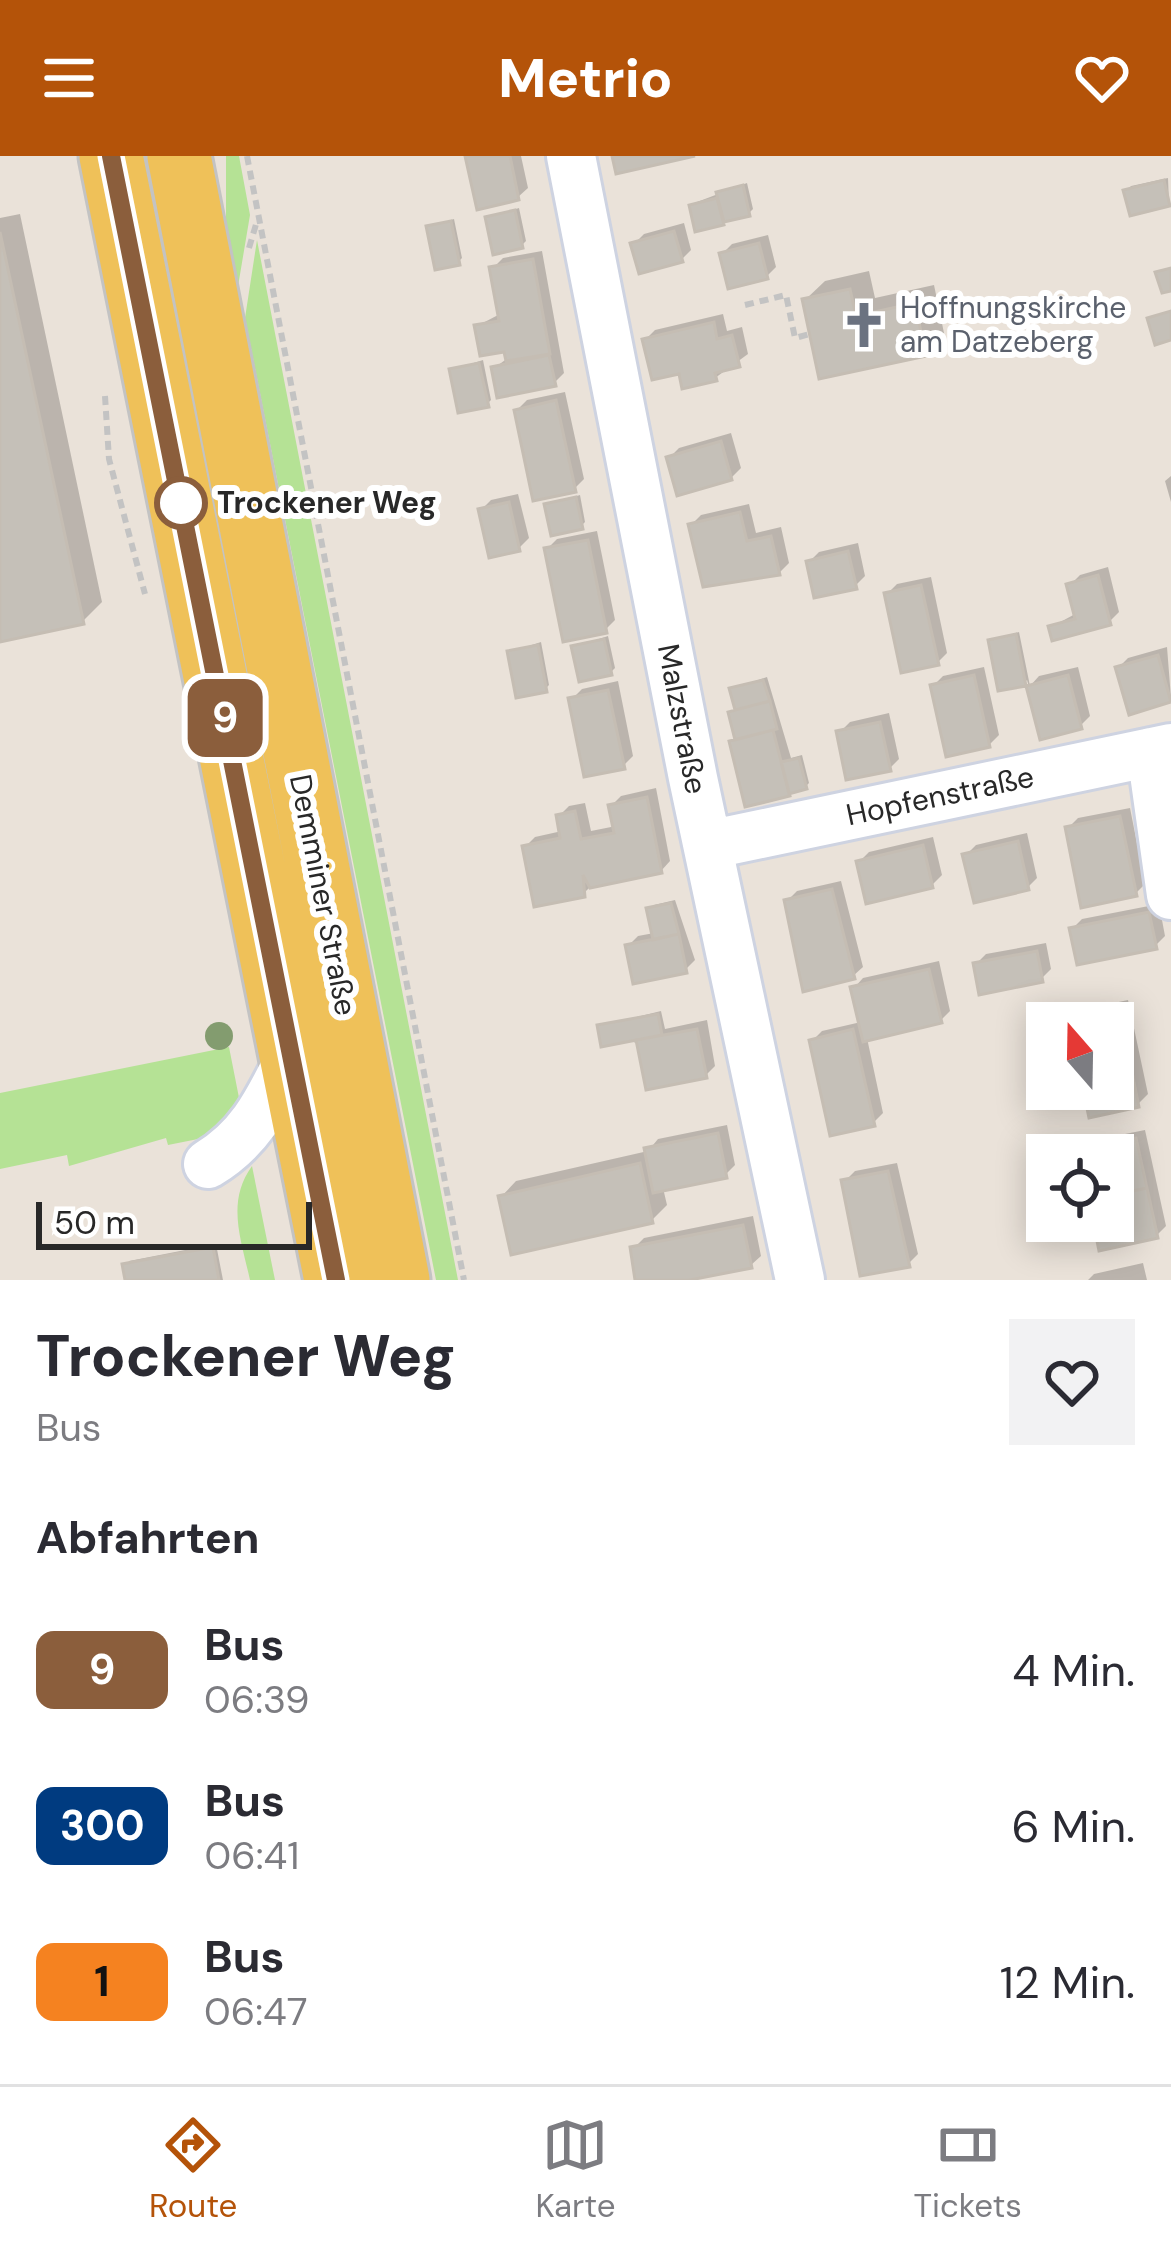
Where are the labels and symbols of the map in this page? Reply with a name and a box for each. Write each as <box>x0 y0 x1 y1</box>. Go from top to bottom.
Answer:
place label: Hoffnungskirche am Datzeberg <box>900 288 1126 361</box>
church icon: Hoffnungskirche am Datzeberg <box>839 300 889 350</box>
marker: Trockener Weg <box>156 478 206 528</box>
place label: Trockener Weg <box>217 483 437 522</box>
street label: Malzstraße <box>649 641 716 797</box>
line badge: 9 <box>186 679 264 757</box>
street label: Hopfenstraße <box>842 757 1037 834</box>
street label: Demminer Straße <box>281 771 366 1019</box>
north arrow <box>1026 1002 1134 1110</box>
scale bar <box>36 1196 312 1249</box>

